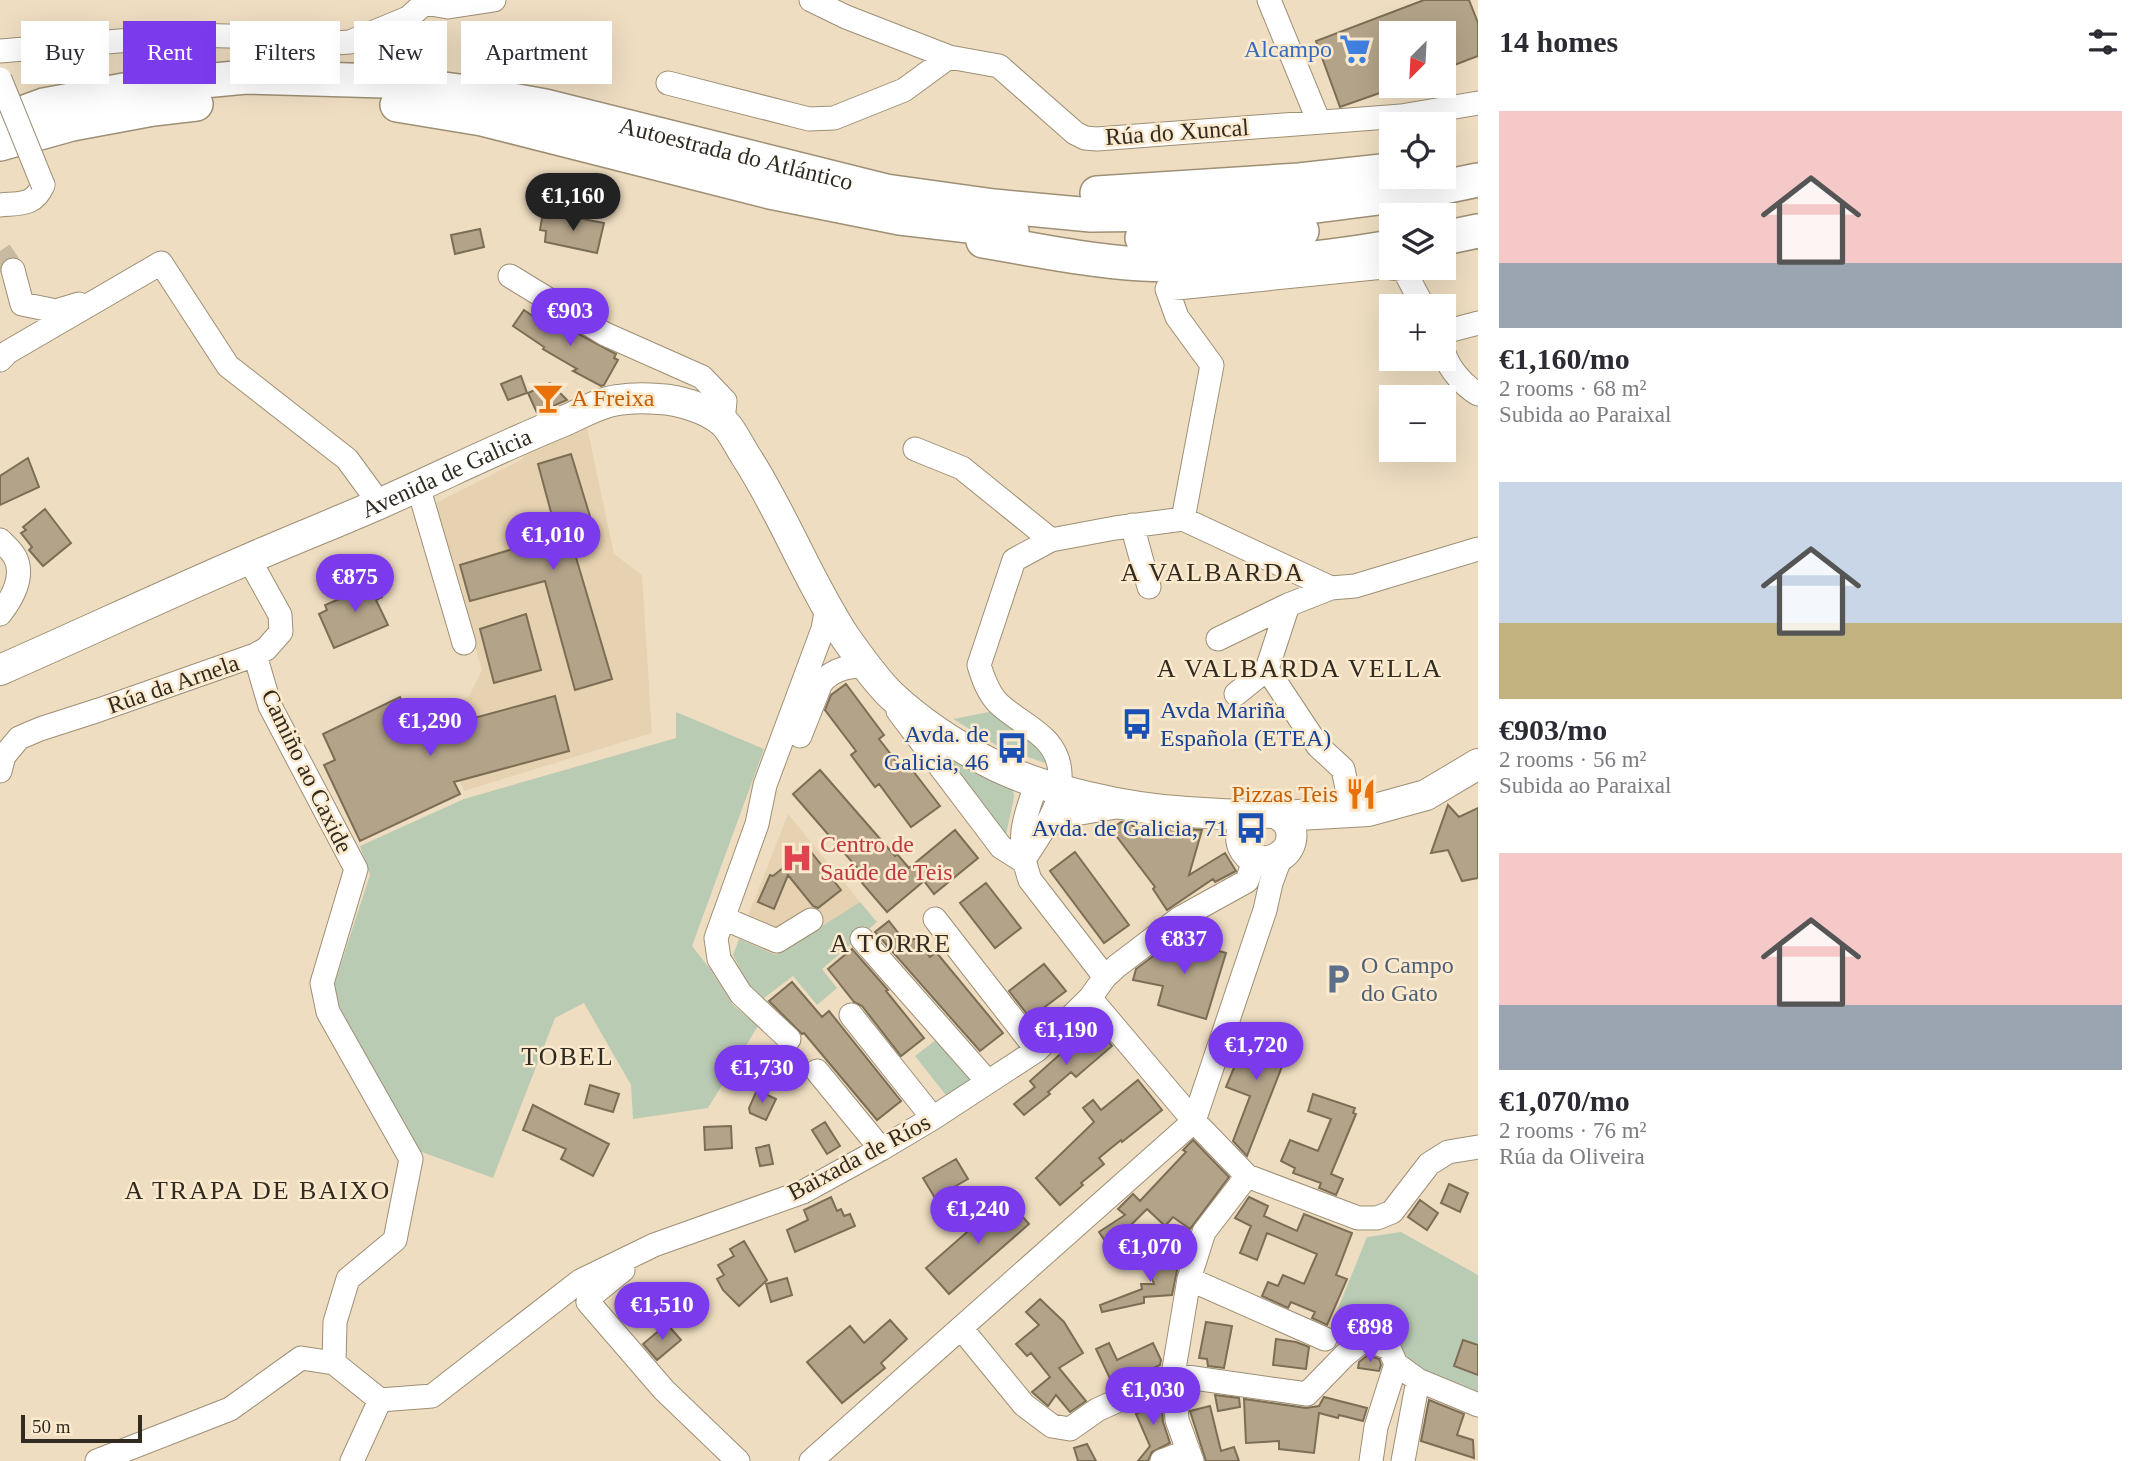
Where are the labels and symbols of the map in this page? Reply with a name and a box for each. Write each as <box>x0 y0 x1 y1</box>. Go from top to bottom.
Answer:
north arrow <box>1379 21 1456 98</box>
supermarket icon: Alcampo <box>1338 32 1372 66</box>
place label: Alcampo <box>1244 36 1332 62</box>
street label: Autoestrada do Atlántico <box>617 112 856 195</box>
street label: Rúa do Xuncal <box>1104 114 1250 150</box>
pin: €1,160 <box>516 174 630 233</box>
pin: €903 <box>529 288 611 348</box>
bar icon: A Freixa <box>531 381 565 415</box>
place label: A Freixa <box>571 385 655 411</box>
street label: Avenida de Galicia <box>358 423 536 523</box>
pin: €1,010 <box>496 512 610 572</box>
pin: €875 <box>314 554 396 614</box>
district label: A VALBARDA <box>1121 558 1305 587</box>
street label: Rúa da Arnela <box>104 649 242 719</box>
district label: A VALBARDA VELLA <box>1157 654 1443 683</box>
street label: Camiño ao Caxide <box>256 685 358 857</box>
place label: Avda Mariña Española (ETEA) <box>1160 697 1331 751</box>
pin: €1,290 <box>373 698 487 758</box>
bus stop icon: Avda Mariña Española (ETEA) <box>1120 707 1154 741</box>
place label: Avda. de Galicia, 46 <box>884 721 989 775</box>
bus stop icon: Avda. de Galicia, 46 <box>995 731 1029 765</box>
restaurant icon: Pizzas Teis <box>1344 777 1378 811</box>
place label: Pizzas Teis <box>1231 781 1338 807</box>
bus stop icon: Avda. de Galicia, 71 <box>1234 811 1268 845</box>
place label: Avda. de Galicia, 71 <box>1032 815 1228 841</box>
place label: Centro de Saúde de Teis <box>820 831 953 885</box>
hospital icon: Centro de Saúde de Teis <box>780 841 814 875</box>
pin: €837 <box>1143 916 1225 976</box>
district label: A TORRE <box>830 929 952 958</box>
place label: O Campo do Gato <box>1361 952 1454 1006</box>
parking icon: O Campo do Gato <box>1321 962 1355 996</box>
pin: €1,190 <box>1009 1007 1123 1067</box>
pin: €1,720 <box>1199 1023 1313 1082</box>
district label: TOBEL <box>521 1042 615 1071</box>
pin: €1,730 <box>705 1046 819 1105</box>
street label: Baixada de Ríos <box>783 1109 935 1205</box>
district label: A TRAPA DE BAIXO <box>125 1176 391 1205</box>
pin: €1,240 <box>921 1186 1035 1246</box>
pin: €1,070 <box>1093 1224 1207 1284</box>
pin: €1,510 <box>605 1282 719 1342</box>
pin: €898 <box>1329 1304 1411 1364</box>
pin: €1,030 <box>1096 1368 1210 1427</box>
scale bar <box>21 1412 142 1444</box>

